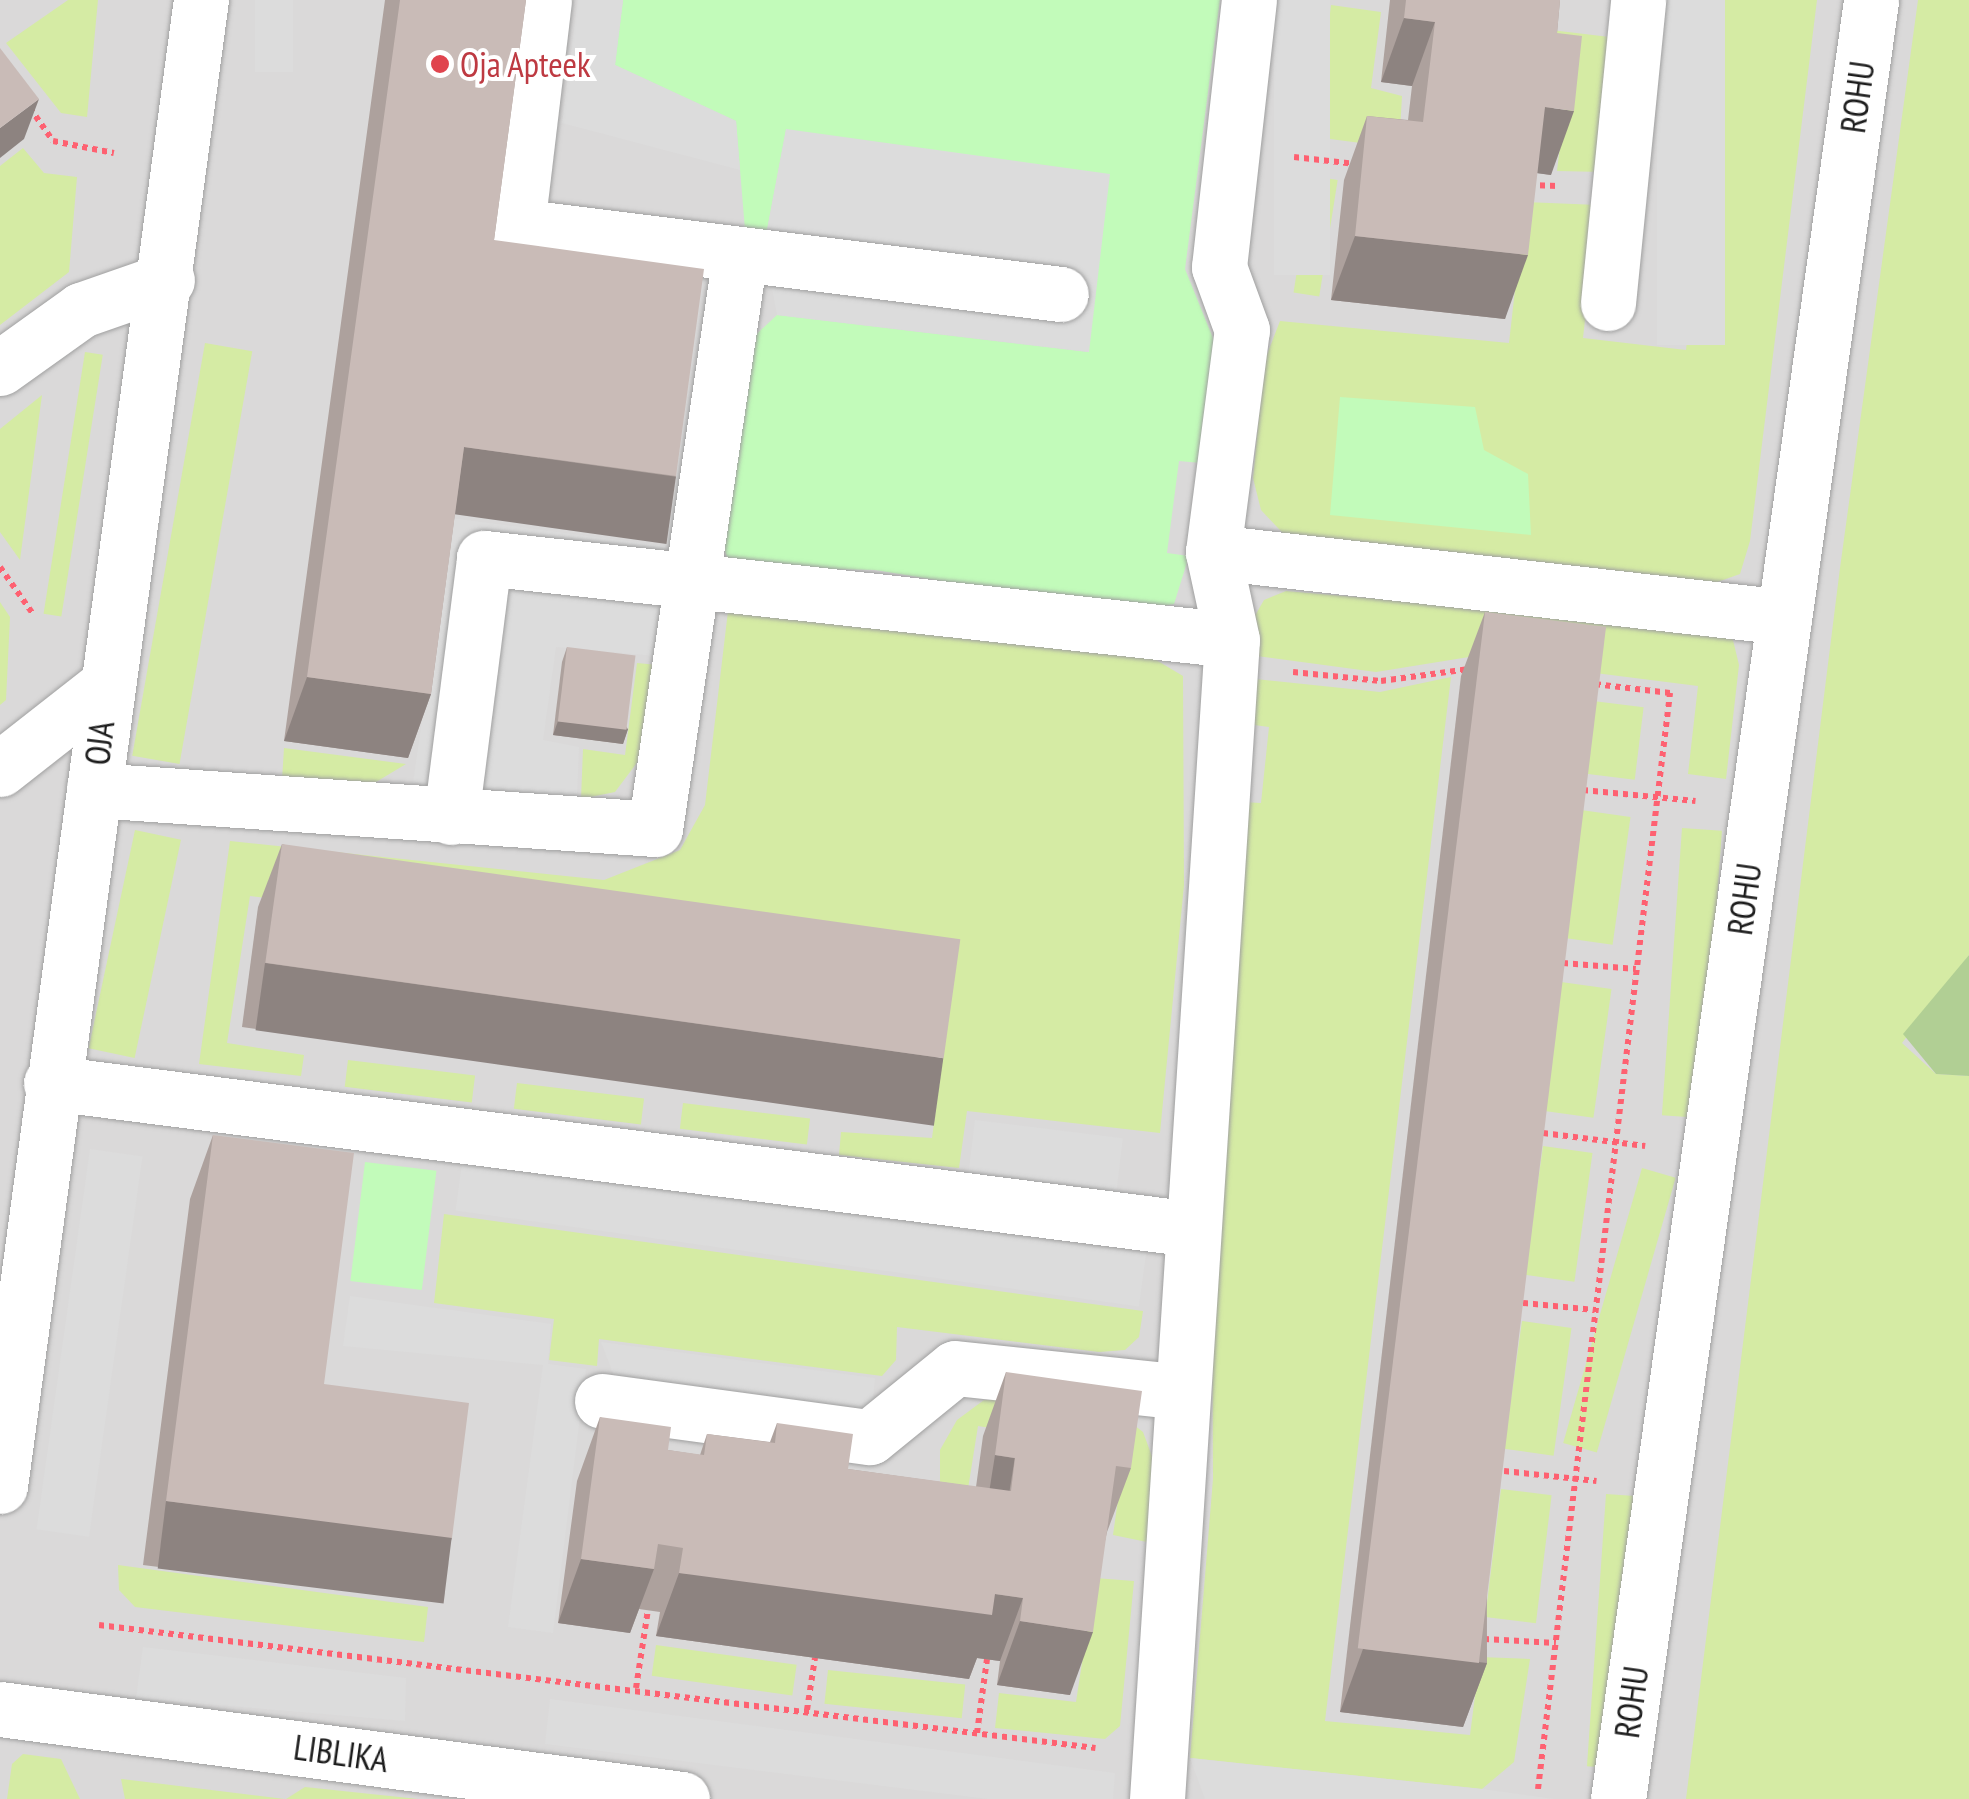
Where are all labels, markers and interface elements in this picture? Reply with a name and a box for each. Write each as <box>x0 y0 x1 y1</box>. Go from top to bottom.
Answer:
place label: Oja Apteek <box>460 43 591 85</box>
marker: Oja Apteek <box>429 53 451 75</box>
street label: ROHU <box>1831 58 1883 136</box>
street label: OJA <box>75 719 123 767</box>
street label: ROHU <box>1718 860 1770 938</box>
street label: ROHU <box>1605 1663 1657 1741</box>
street label: LIBLIKA <box>291 1726 391 1780</box>

